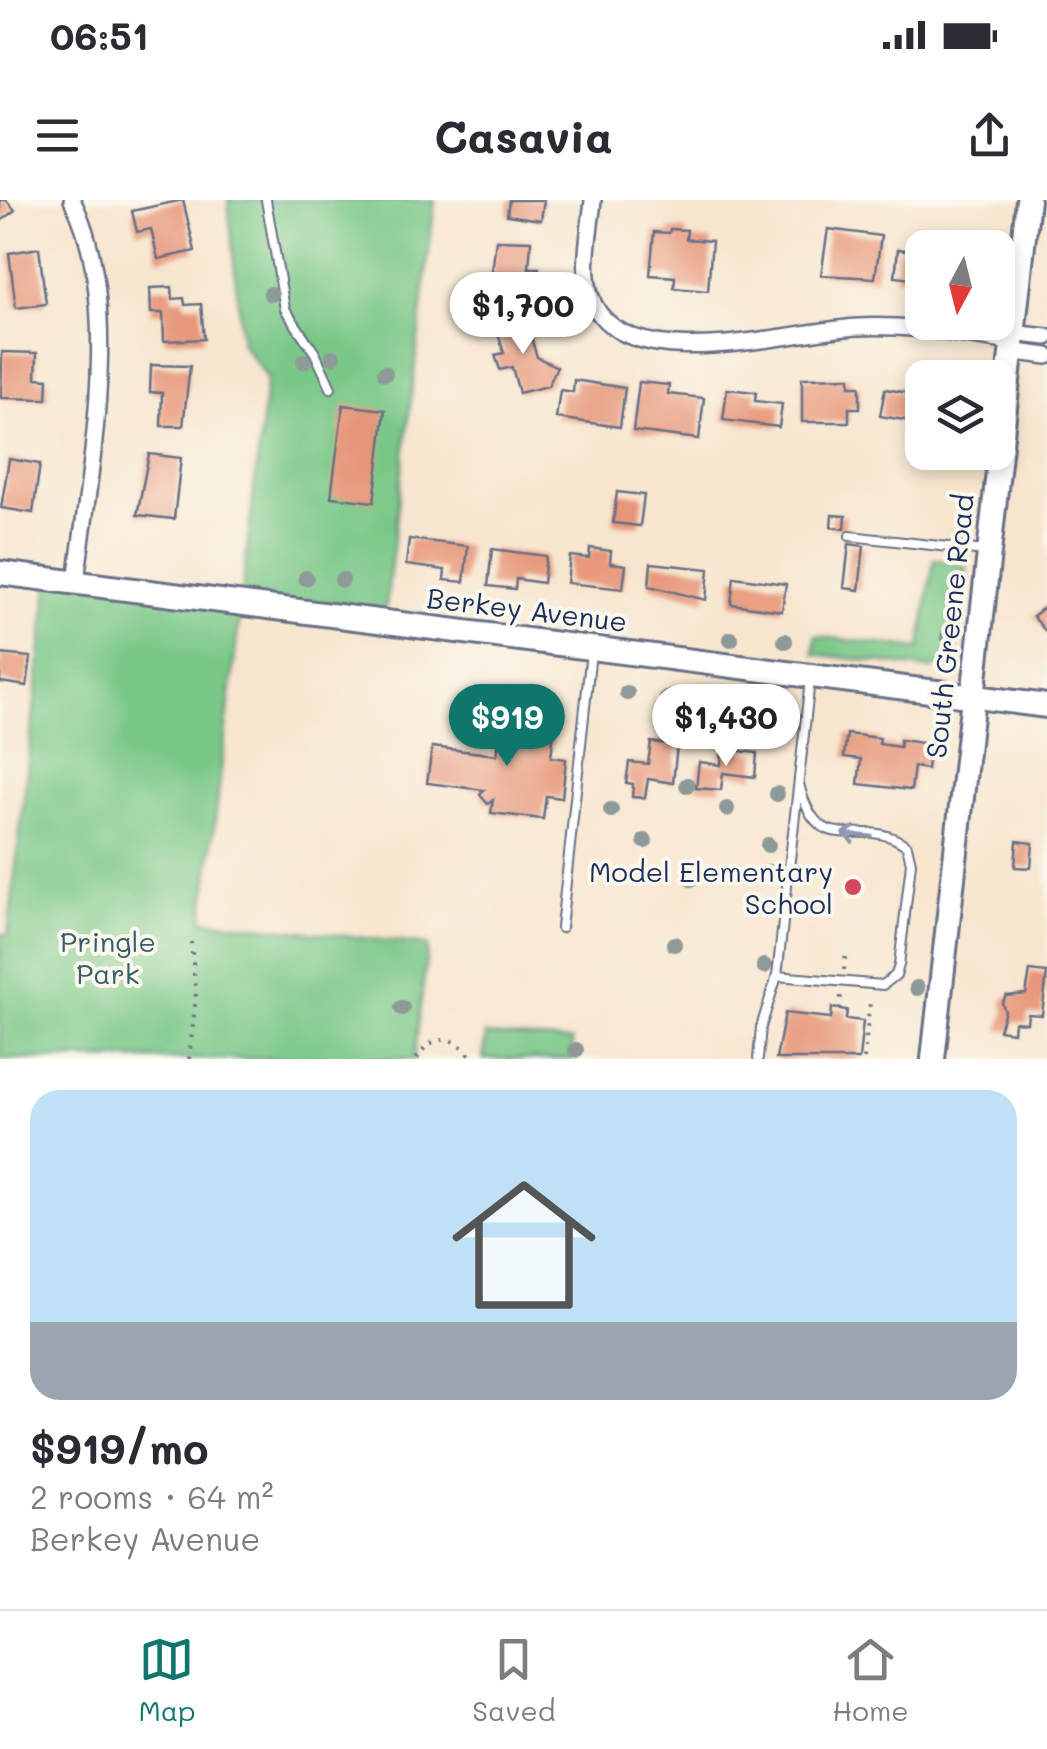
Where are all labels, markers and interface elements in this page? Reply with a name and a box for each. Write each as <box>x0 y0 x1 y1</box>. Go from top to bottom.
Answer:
text: 06:51 <box>50 10 149 60</box>
text: Casavia <box>434 106 613 164</box>
icon: menu <box>30 108 85 163</box>
icon: share <box>962 108 1017 163</box>
north arrow <box>905 230 1015 340</box>
map controls <box>905 230 1015 470</box>
pin: $1,700 <box>442 272 604 357</box>
text: $1,700 <box>472 283 574 325</box>
button: layers <box>905 360 1015 470</box>
street label: South Greene Road <box>917 492 981 760</box>
street label: Berkey Avenue <box>425 579 629 639</box>
pin: $919 <box>448 684 566 769</box>
pin: $1,430 <box>645 684 807 769</box>
text: $919 <box>471 695 543 737</box>
text: $1,430 <box>674 695 778 737</box>
one-way arrow <box>841 825 873 844</box>
place label: Model Elementary School <box>589 853 833 921</box>
marker: Model Elementary School <box>842 876 864 898</box>
park label: Pringle Park <box>60 923 156 991</box>
icon: home <box>434 1155 614 1335</box>
text: $919/mo <box>30 1420 208 1475</box>
text: 2 rooms · 64 m² <box>30 1475 274 1517</box>
text: Berkey Avenue <box>30 1517 260 1559</box>
tab: Map <box>138 1632 195 1728</box>
tab: Saved <box>472 1632 555 1728</box>
tab: Home <box>832 1632 909 1728</box>

